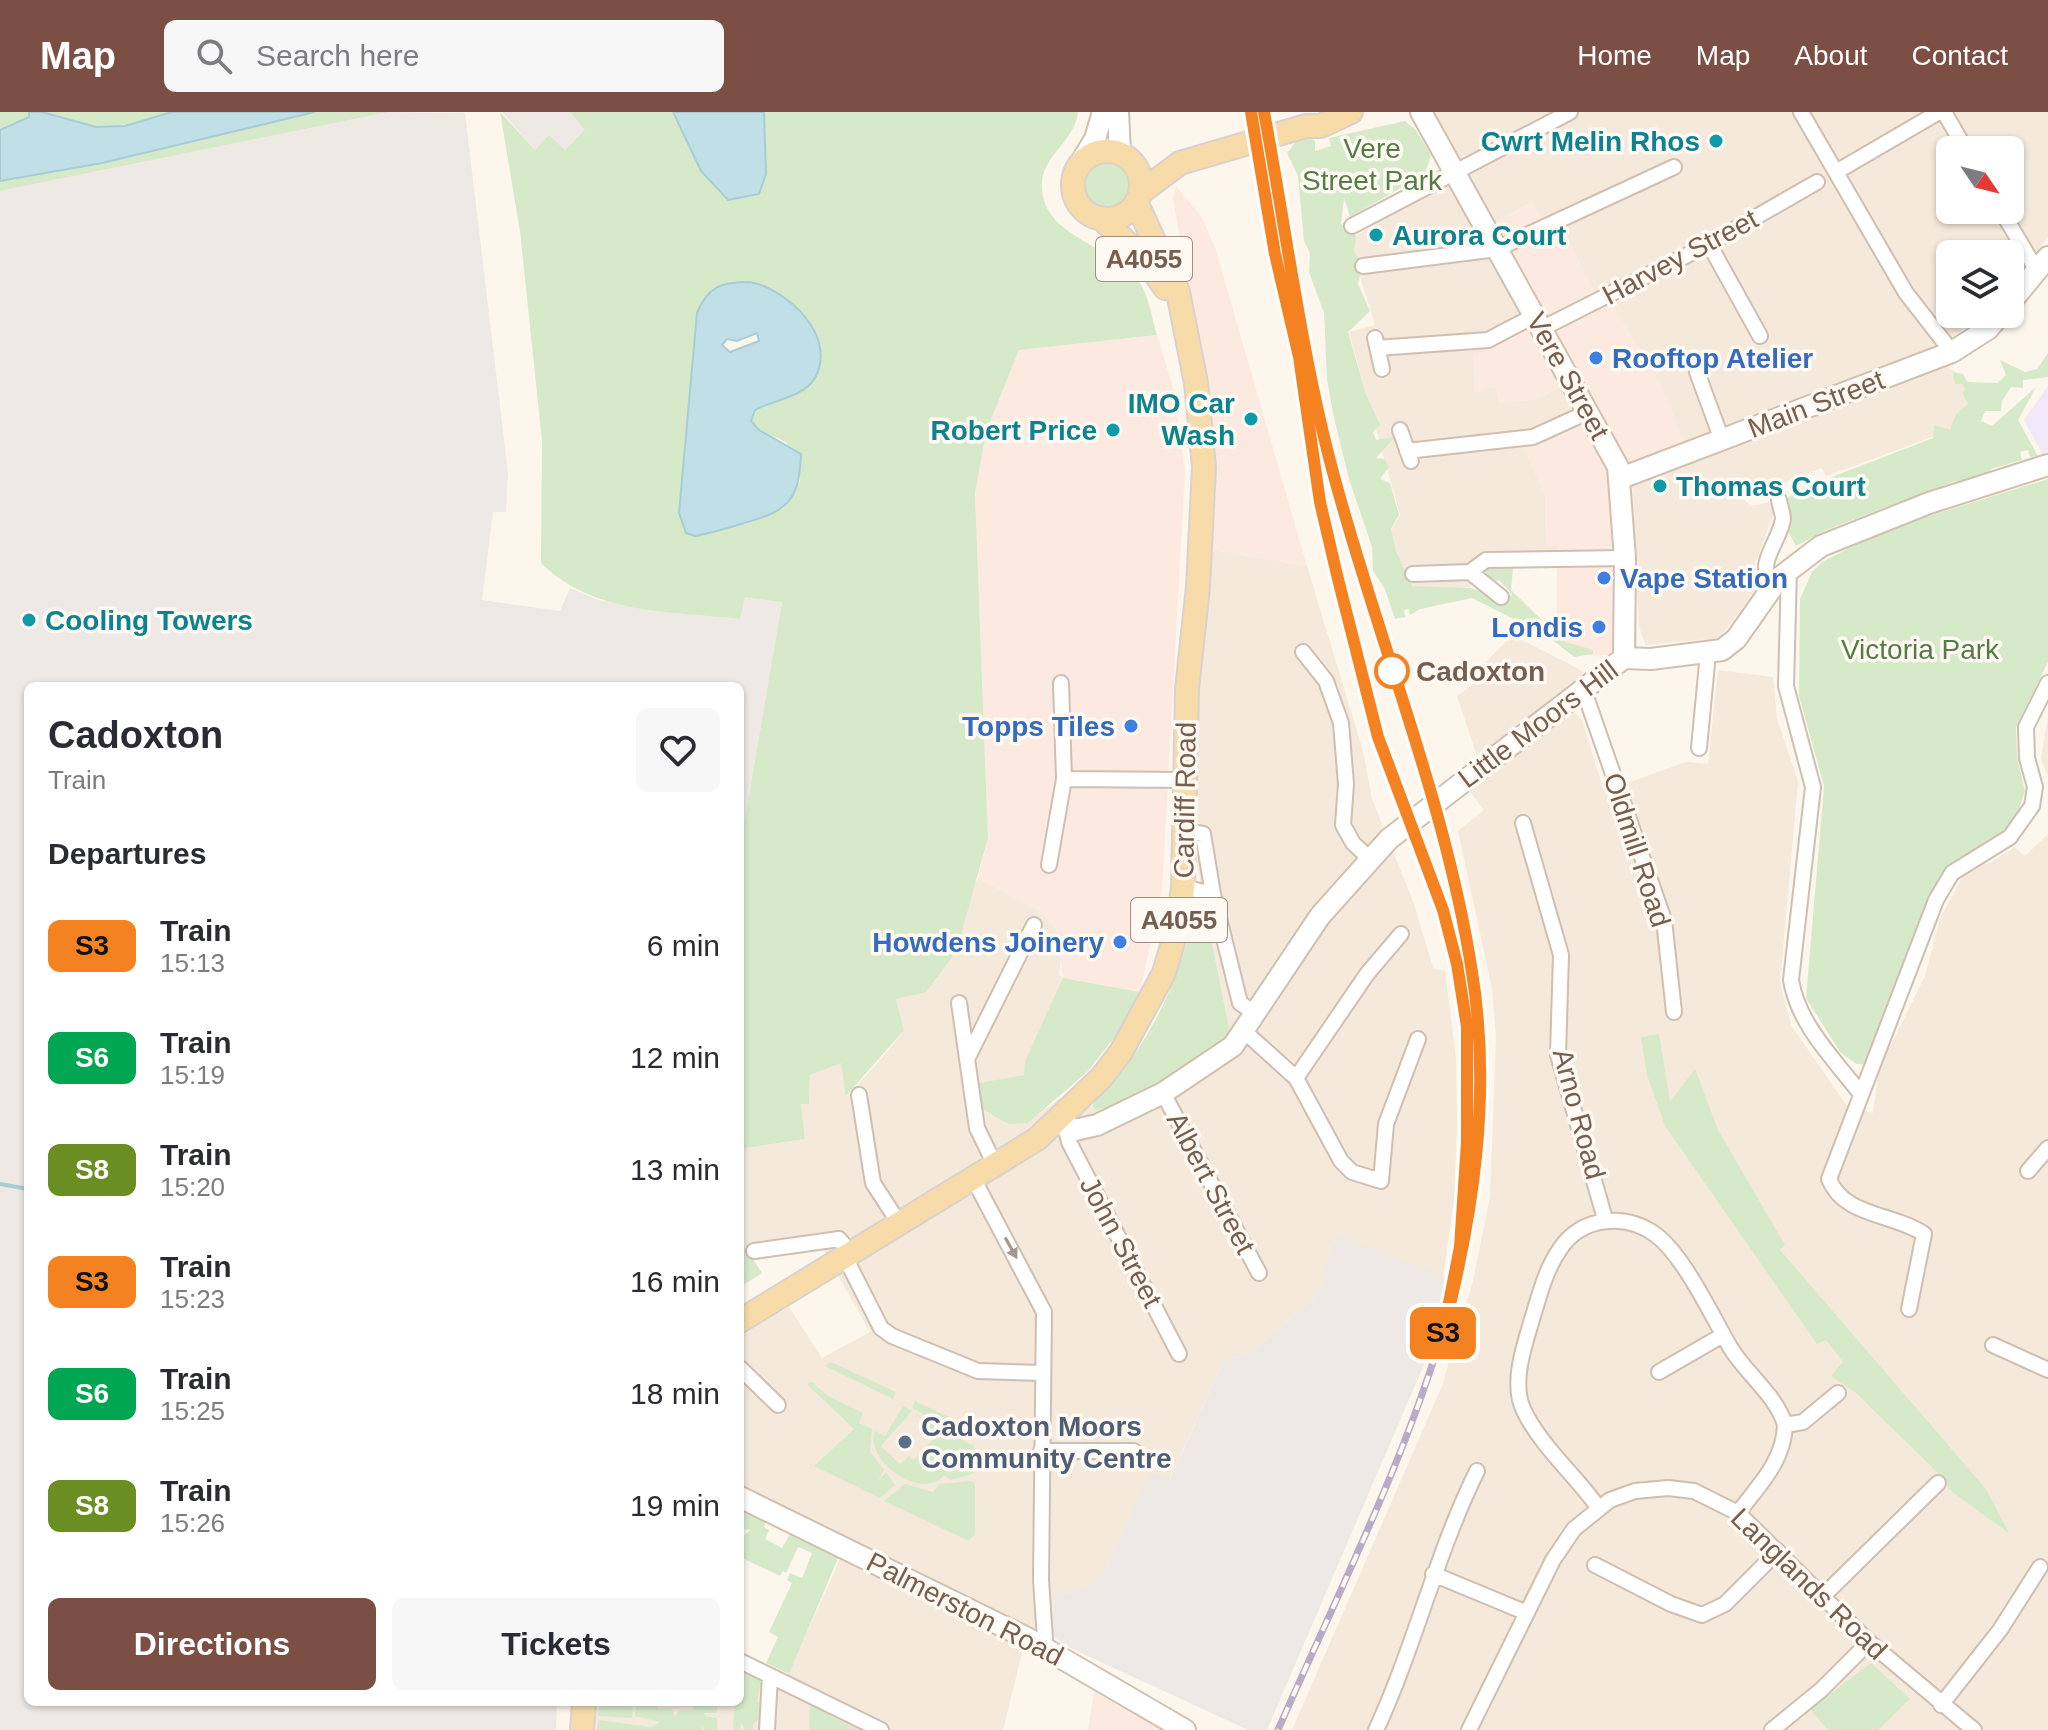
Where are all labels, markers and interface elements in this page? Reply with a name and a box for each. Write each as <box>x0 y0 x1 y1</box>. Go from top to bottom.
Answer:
search box <box>164 20 724 92</box>
icon: search <box>192 34 236 78</box>
text: Map <box>40 35 116 77</box>
text: Search here <box>256 39 419 72</box>
text: Home <box>1577 40 1652 71</box>
text: Map <box>1696 40 1750 71</box>
text: About <box>1794 40 1868 71</box>
text: Contact <box>1912 40 2008 71</box>
place label: Cwrt Melin Rhos <box>1481 126 1700 157</box>
marker: Cwrt Melin Rhos <box>1707 132 1725 150</box>
park label: Vere Street Park <box>1302 133 1443 196</box>
north arrow <box>1936 136 2024 224</box>
map controls <box>1936 136 2024 328</box>
street label: Harvey Street <box>1597 203 1763 311</box>
place label: Aurora Court <box>1392 220 1566 251</box>
marker: Aurora Court <box>1367 226 1385 244</box>
road number: A4055 <box>1096 237 1192 281</box>
button: layers <box>1936 240 2024 328</box>
street label: Vere Street <box>1520 307 1616 445</box>
place label: Rooftop Atelier <box>1612 343 1813 374</box>
marker: Rooftop Atelier <box>1587 349 1605 367</box>
street label: Main Street <box>1744 364 1889 444</box>
place label: IMO Car Wash <box>1128 388 1235 451</box>
marker: IMO Car Wash <box>1242 410 1260 428</box>
place label: Robert Price <box>931 415 1097 446</box>
marker: Robert Price <box>1104 421 1122 439</box>
place label: Thomas Court <box>1676 471 1866 502</box>
marker: Thomas Court <box>1651 477 1669 495</box>
place label: Vape Station <box>1620 563 1788 594</box>
marker: Vape Station <box>1595 569 1613 587</box>
place label: Cooling Towers <box>45 605 253 636</box>
marker: Cooling Towers <box>20 611 38 629</box>
place label: Londis <box>1491 612 1583 643</box>
marker: Londis <box>1590 618 1608 636</box>
park label: Victoria Park <box>1841 634 2000 665</box>
marker: Cadoxton <box>1375 654 1409 688</box>
street label: Little Moors Hill <box>1452 654 1624 794</box>
place label: Cadoxton <box>1416 656 1545 687</box>
button: heart <box>636 708 720 792</box>
place label: Topps Tiles <box>962 711 1115 742</box>
text: Cadoxton <box>48 714 223 756</box>
marker: Topps Tiles <box>1122 717 1140 735</box>
street label: Cardiff Road <box>1168 721 1202 879</box>
text: Train <box>48 765 106 795</box>
street label: Oldmill Road <box>1597 769 1677 931</box>
text: Departures <box>48 837 206 870</box>
road number: A4055 <box>1131 898 1227 942</box>
text: Train <box>160 914 232 947</box>
place label: Howdens Joinery <box>872 927 1104 958</box>
text: 6 min <box>647 929 720 962</box>
text: S3 <box>75 930 109 961</box>
marker: Howdens Joinery <box>1111 933 1129 951</box>
text: 15:13 <box>160 948 225 978</box>
text: Train <box>160 1026 232 1059</box>
text: 12 min <box>630 1041 720 1074</box>
text: S6 <box>75 1042 109 1073</box>
street label: Arno Road <box>1547 1045 1611 1183</box>
text: 15:19 <box>160 1060 225 1090</box>
street label: Albert Street <box>1161 1107 1261 1259</box>
text: Train <box>160 1138 232 1171</box>
text: 13 min <box>630 1153 720 1186</box>
text: S8 <box>75 1154 109 1185</box>
text: 15:20 <box>160 1172 225 1202</box>
street label: John Street <box>1074 1172 1168 1313</box>
one-way arrow <box>1004 1237 1018 1259</box>
text: Train <box>160 1250 232 1283</box>
text: 16 min <box>630 1265 720 1298</box>
text: S3 <box>75 1266 109 1297</box>
text: 15:23 <box>160 1284 225 1314</box>
line badge: S3 <box>1407 1307 1479 1359</box>
text: S3 <box>1426 1317 1460 1348</box>
text: Train <box>160 1362 232 1395</box>
text: 18 min <box>630 1377 720 1410</box>
text: S6 <box>75 1378 109 1409</box>
text: 15:25 <box>160 1396 225 1426</box>
place label: Cadoxton Moors Community Centre <box>921 1411 1171 1474</box>
marker: Cadoxton Moors Community Centre <box>896 1433 914 1451</box>
text: Train <box>160 1474 232 1507</box>
text: 19 min <box>630 1489 720 1522</box>
text: S8 <box>75 1490 109 1521</box>
street label: Langlands Road <box>1725 1502 1893 1666</box>
text: 15:26 <box>160 1508 225 1538</box>
street label: Palmerston Road <box>862 1546 1068 1672</box>
button: Directions <box>48 1598 376 1690</box>
button: Tickets <box>392 1598 720 1690</box>

